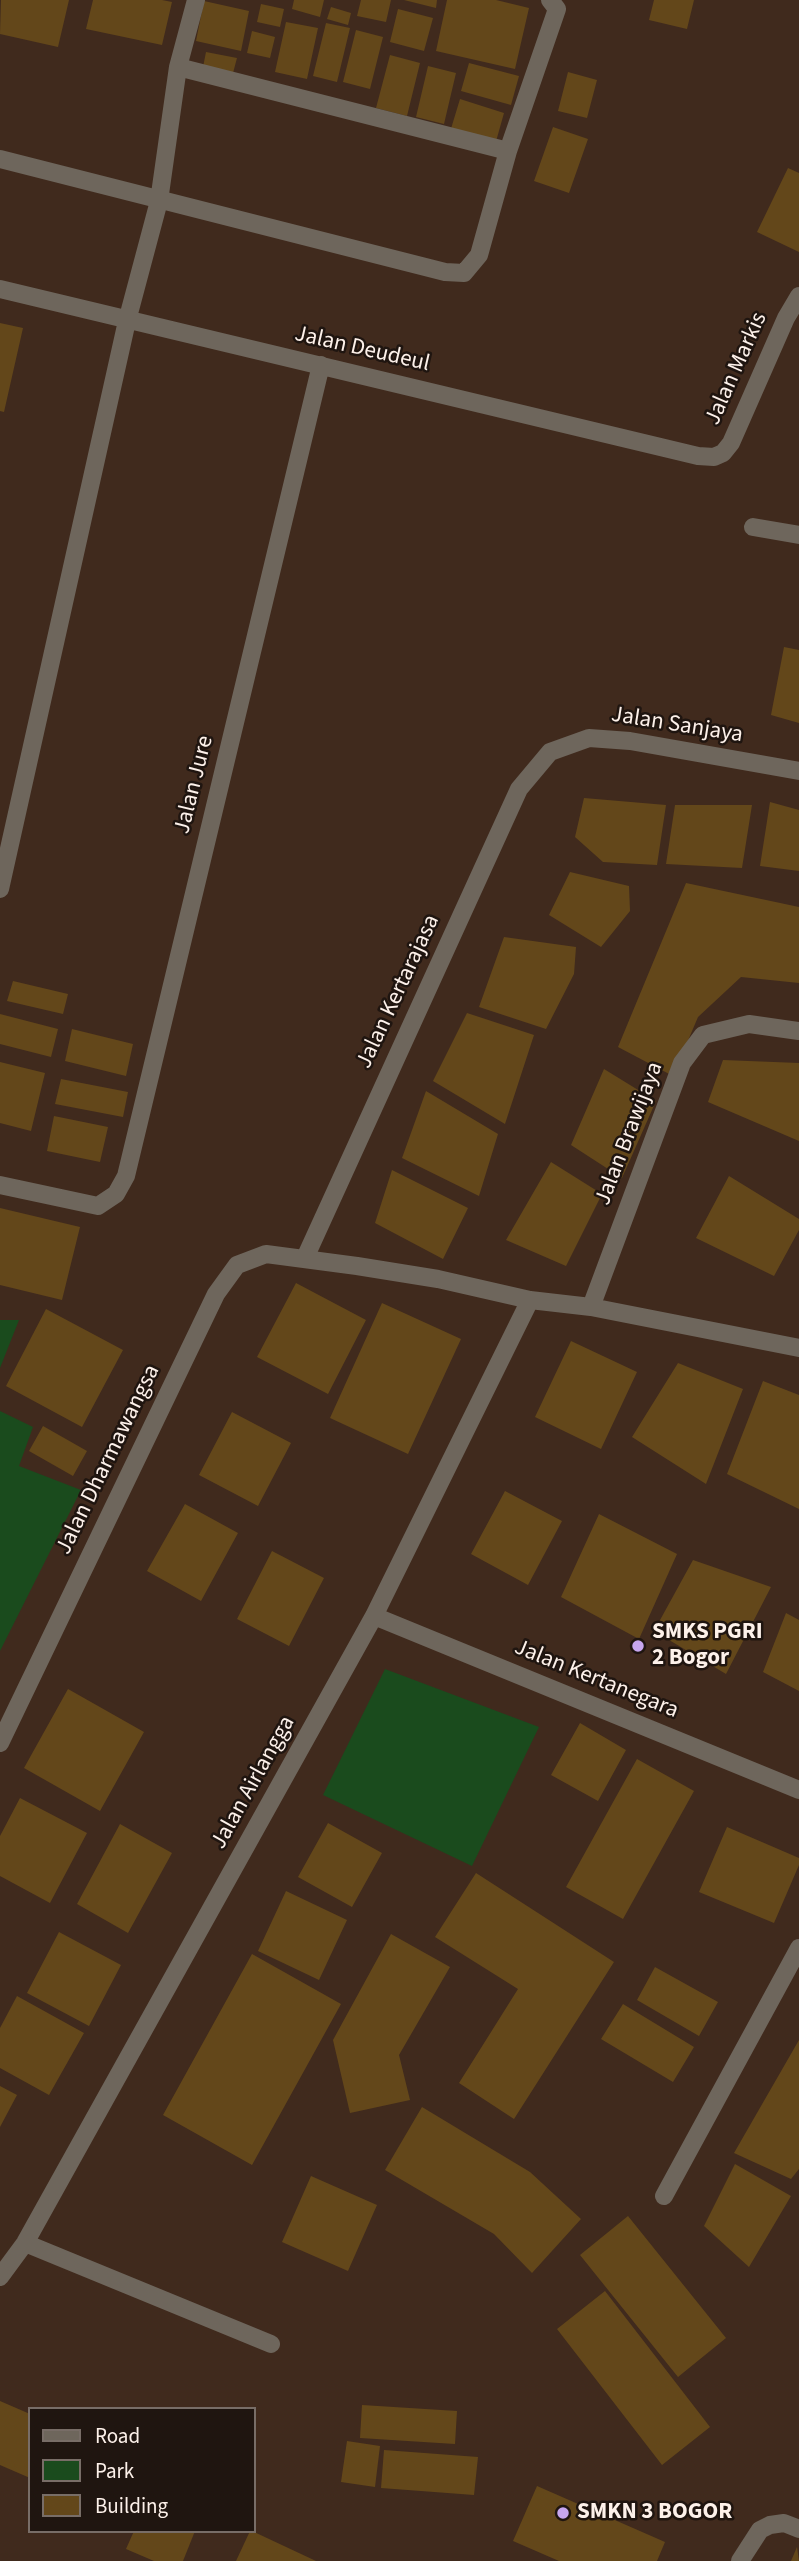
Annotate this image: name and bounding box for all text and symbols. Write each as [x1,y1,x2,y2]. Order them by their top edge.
street label: Jalan Markis [700,308,774,430]
street label: Jalan Deudeul [292,321,432,379]
street label: Jalan Sanjaya [609,702,745,750]
street label: Jalan Jure [170,733,220,837]
street label: Jalan Kertarajasa [351,911,447,1073]
street label: Jalan Brawijaya [590,1059,670,1209]
street label: Jalan Dharmawangsa [51,1361,167,1559]
place label: SMKS PGRI 2 Bogor [652,1619,763,1673]
street label: Jalan Kertanegara [510,1635,682,1725]
marker: SMKS PGRI 2 Bogor [630,1638,646,1654]
street label: Jalan Airlangga [206,1712,302,1854]
legend [28,2407,256,2533]
text: Road [95,2421,140,2451]
text: Park [95,2456,134,2486]
text: Building [95,2491,168,2521]
place label: SMKN 3 BOGOR [577,2499,732,2527]
marker: SMKN 3 BOGOR [555,2505,571,2521]

